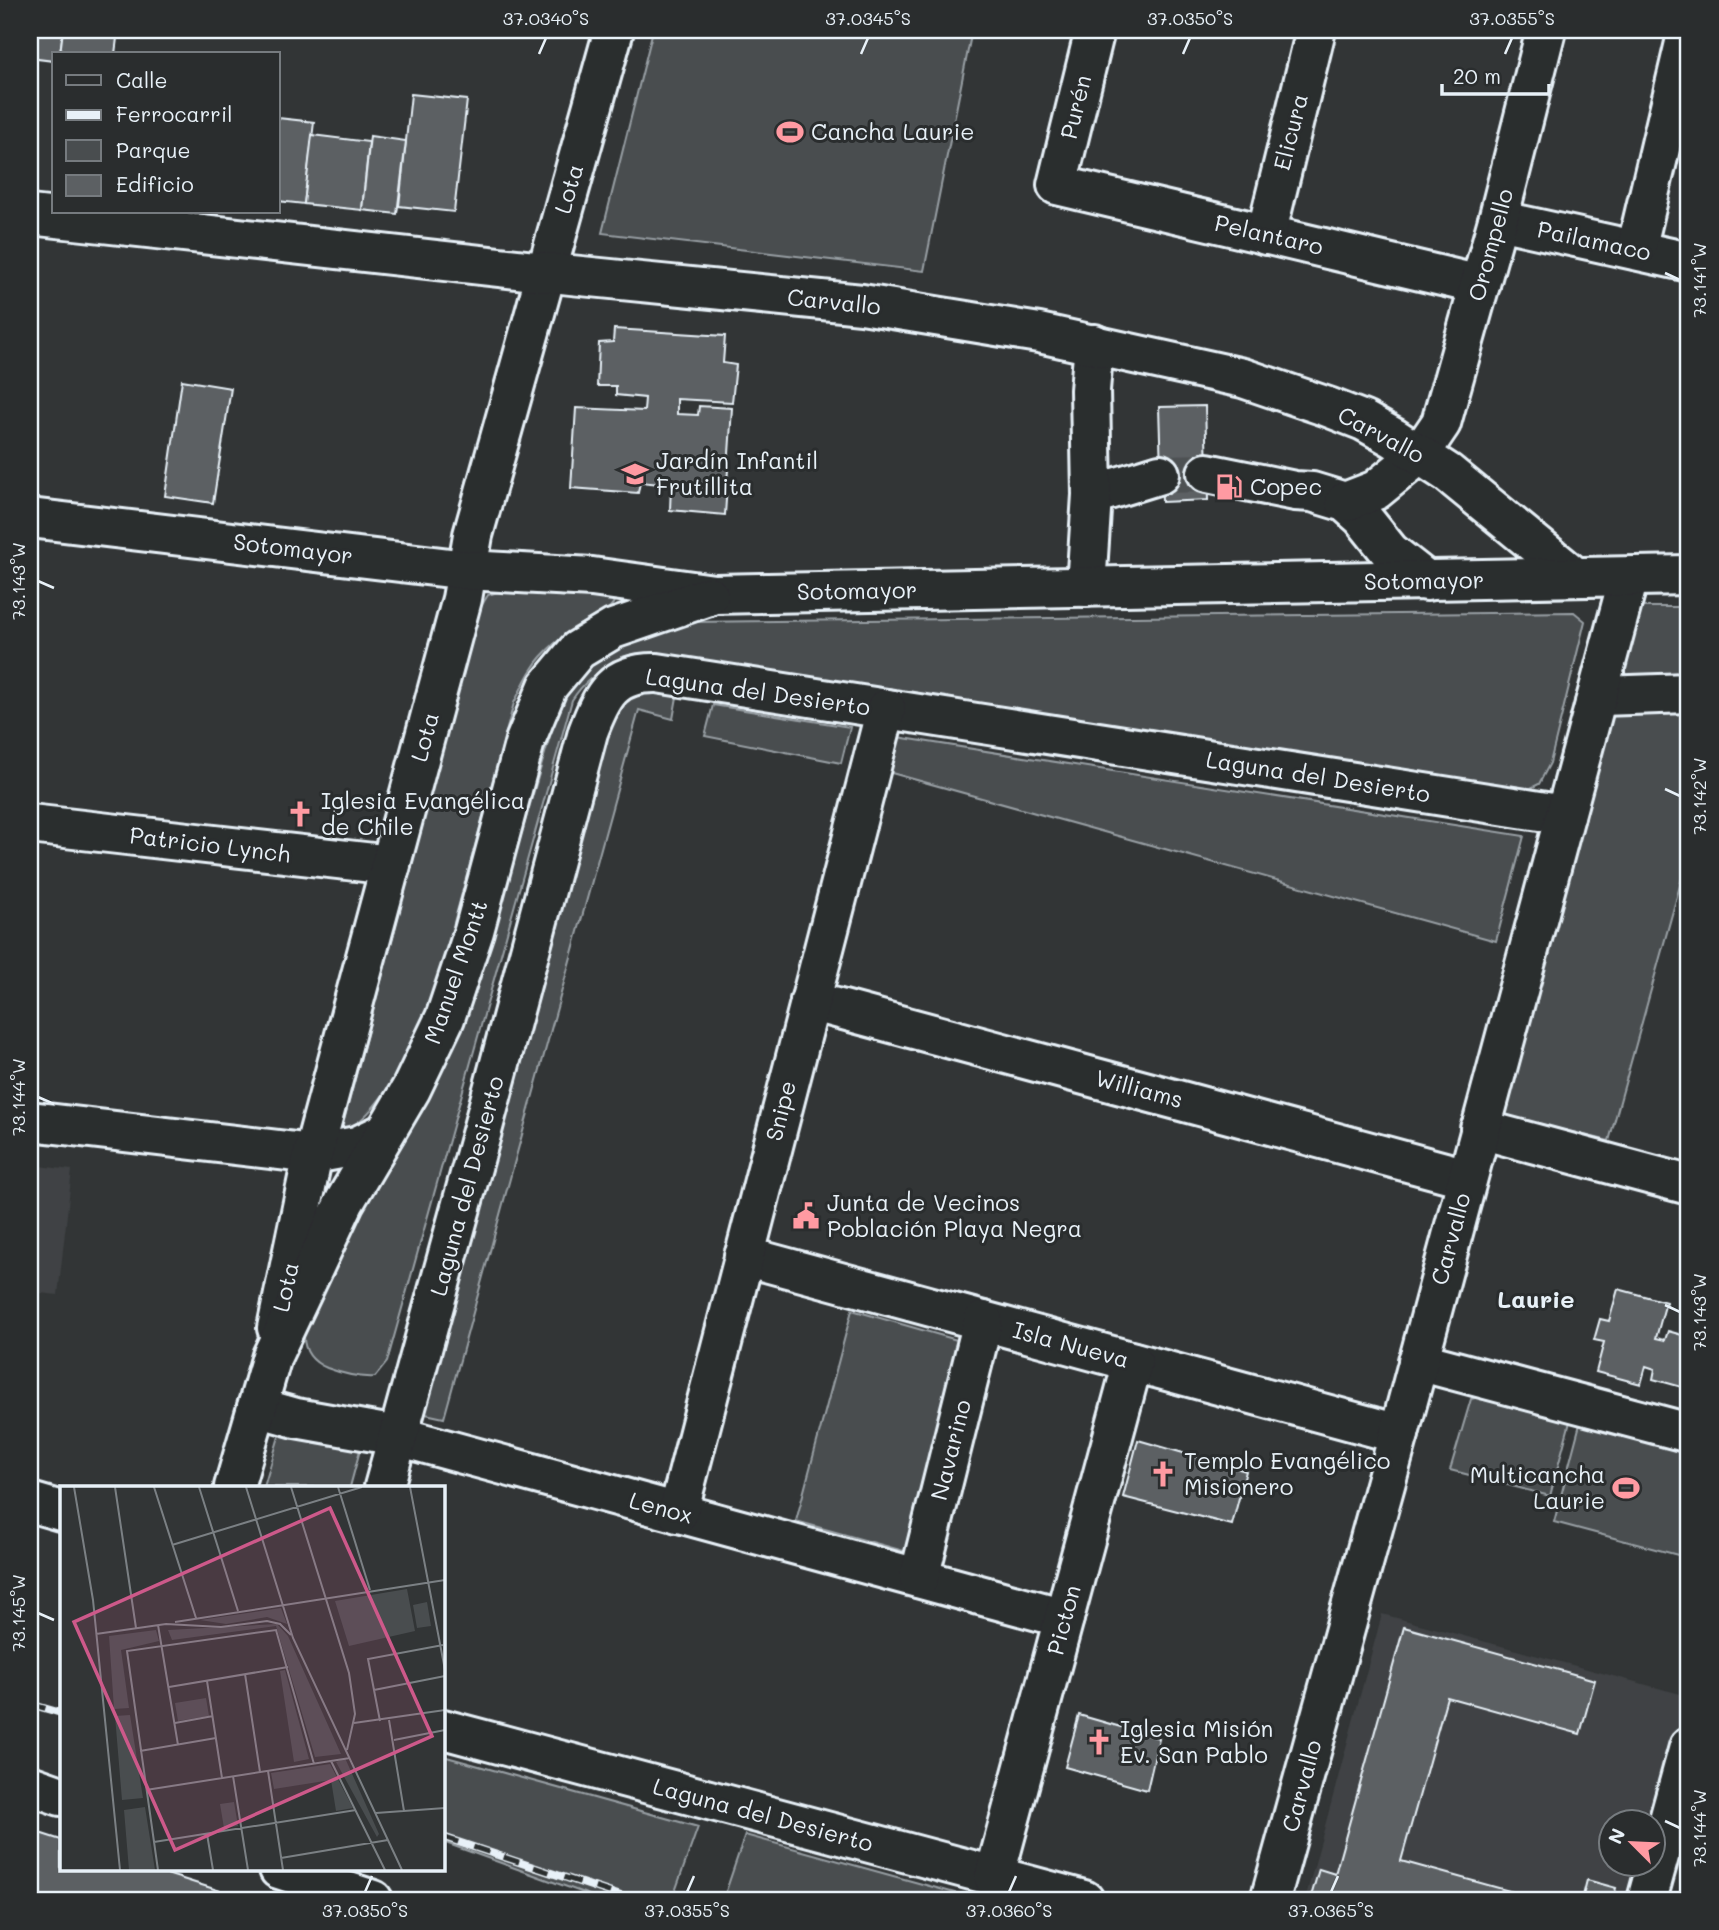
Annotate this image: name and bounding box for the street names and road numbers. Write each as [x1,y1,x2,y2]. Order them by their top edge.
street label: Purén [1053,72,1097,142]
street label: Elicura [1266,90,1314,173]
street label: Lota [547,160,589,217]
street label: Orompello [1461,185,1519,304]
street label: Pelantaro [1212,207,1327,261]
street label: Pailamaco [1535,213,1654,267]
street label: Carvallo [786,281,882,321]
street label: Carvallo [1333,399,1430,469]
street label: Sotomayor [232,526,355,570]
street label: Sotomayor [1364,564,1484,596]
street label: Sotomayor [797,574,917,606]
street label: Laguna del Desierto [644,660,872,722]
street label: Lota [403,709,445,765]
street label: Laguna del Desierto [1204,743,1432,809]
street label: Patricio Lynch [128,819,292,869]
street label: Manuel Montt [416,896,494,1048]
street label: Williams [1092,1062,1186,1114]
street label: Laguna del Desierto [422,1072,510,1299]
street label: Snipe [758,1077,802,1144]
street label: Carvallo [1423,1189,1477,1288]
street label: Lota [265,1259,305,1314]
street label: Isla Nueva [1010,1314,1133,1374]
street label: Navarino [923,1396,977,1503]
street label: Lenox [626,1484,696,1530]
street label: Picton [1039,1582,1087,1658]
street label: Carvallo [1274,1736,1328,1835]
street label: Laguna del Desierto [650,1770,877,1858]

